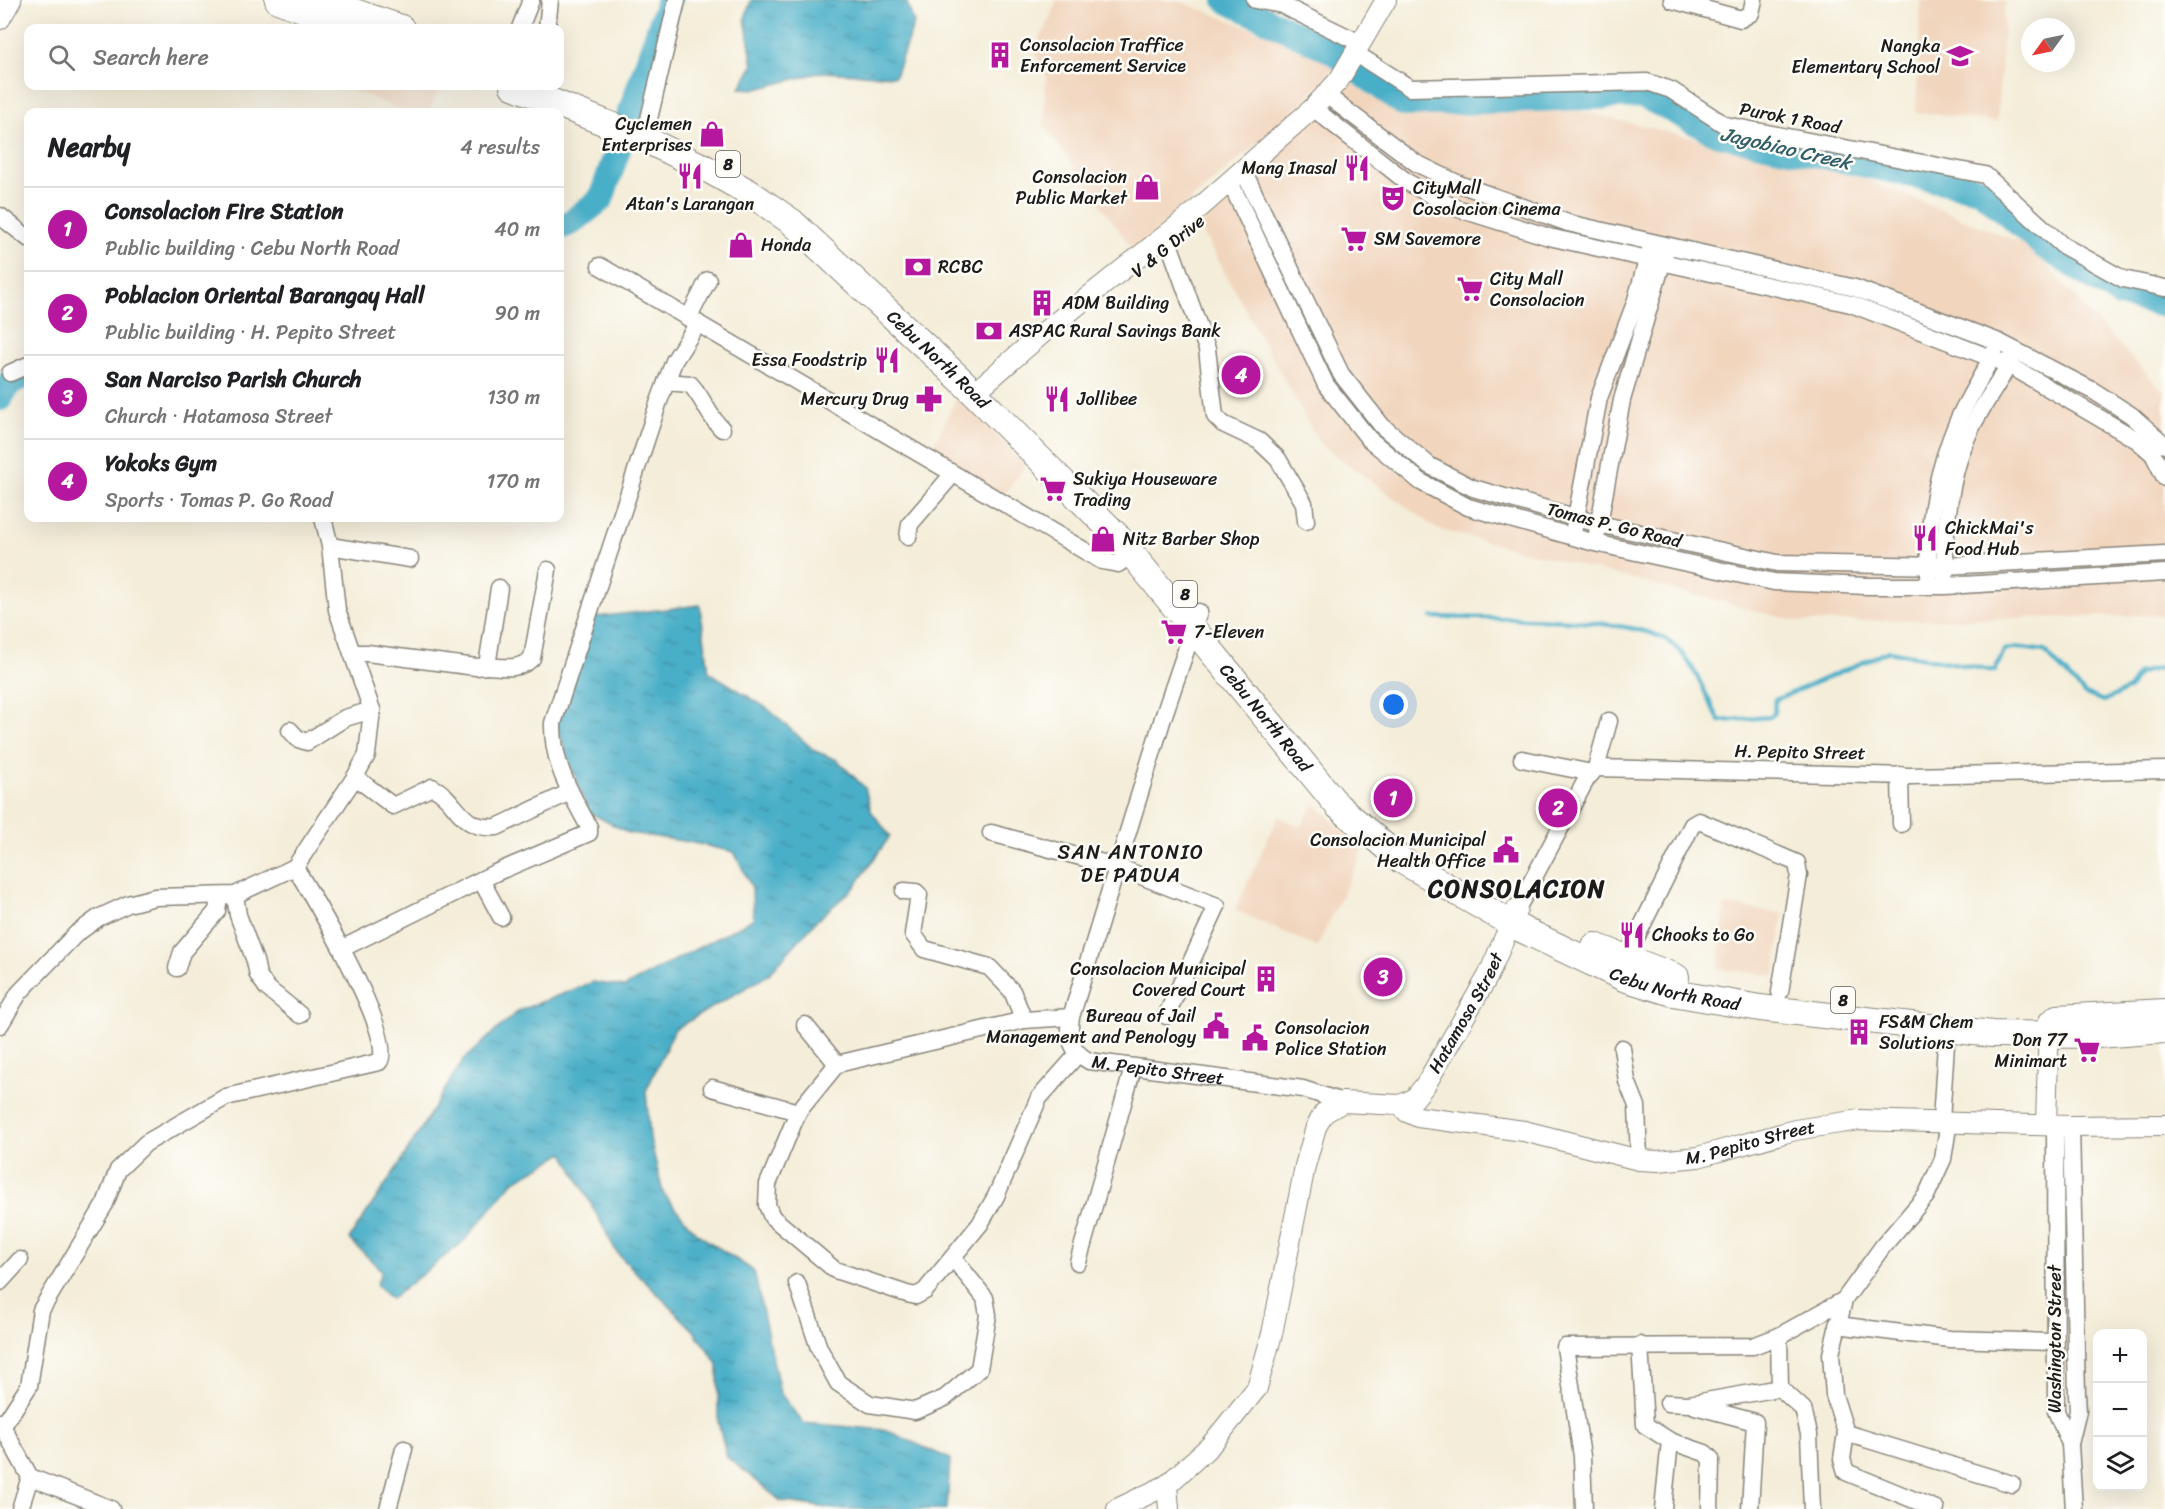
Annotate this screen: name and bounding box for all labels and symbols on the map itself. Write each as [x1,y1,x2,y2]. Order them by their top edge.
north arrow [2021,18,2075,72]
place label: Consolacion Traffice Enforcement Service [1020,29,1186,82]
place label: Nangka Elementary School [1791,30,1941,83]
building icon: Consolacion Traffice Enforcement Service [985,40,1015,70]
school or university icon: Nangka Elementary School [1945,41,1975,71]
street label: Purok 1 Road [1737,93,1845,144]
place label: Cyclemen Enterprises [602,108,693,161]
water label: Jagobiao Creek [1717,117,1857,181]
shop icon: Cyclemen Enterprises [697,119,727,149]
road number: 8 [716,151,740,177]
place label: Mang Inasal [1241,152,1338,184]
restaurant icon: Mang Inasal [1342,153,1372,183]
restaurant icon: Atan's Larangan [675,161,705,191]
place label: Consolacion Public Market [1016,161,1128,214]
shop icon: Consolacion Public Market [1132,172,1162,202]
place label: CityMall Cosolacion Cinema [1413,172,1561,225]
theatre icon: CityMall Cosolacion Cinema [1378,183,1408,213]
place label: Atan's Larangan [625,188,755,220]
street label: V & G Drive [1124,206,1212,286]
place label: SM Savemore [1374,223,1481,255]
supermarket icon: SM Savemore [1339,224,1369,254]
place label: Honda [761,229,812,261]
shop icon: Honda [726,230,756,260]
place label: RCBC [938,251,984,283]
bank icon: RCBC [903,252,933,282]
place label: City Mall Consolacion [1490,263,1585,316]
supermarket icon: City Mall Consolacion [1455,274,1485,304]
place label: ADM Building [1061,287,1169,319]
building icon: ADM Building [1027,288,1057,318]
street label: Cebu North Road [879,302,999,418]
place label: ASPAC Rural Savings Bank [1008,315,1221,347]
bank icon: ASPAC Rural Savings Bank [974,316,1004,346]
place label: Essa Foodstrip [751,344,867,376]
restaurant icon: Essa Foodstrip [872,345,902,375]
pin: 4 [1222,352,1260,398]
place label: Mercury Drug [801,383,909,415]
place label: Jollibee [1076,383,1137,415]
pharmacy icon: Mercury Drug [914,384,944,414]
restaurant icon: Jollibee [1042,384,1072,414]
place label: Sukiya Houseware Trading [1073,463,1217,516]
supermarket icon: Sukiya Houseware Trading [1038,474,1068,504]
street label: Tomas P. Go Road [1543,493,1686,558]
place label: ChickMai's Food Hub [1945,512,2034,565]
place label: Nitz Barber Shop [1123,523,1260,555]
restaurant icon: ChickMai's Food Hub [1910,523,1940,553]
shop icon: Nitz Barber Shop [1088,524,1118,554]
road number: 8 [1173,581,1197,607]
place label: 7-Eleven [1194,616,1265,648]
supermarket icon: 7-Eleven [1159,617,1189,647]
street label: Cebu North Road [1211,656,1321,781]
your location [1379,690,1408,719]
street label: H. Pepito Street [1734,735,1866,769]
pin: 1 [1374,776,1412,820]
pin: 2 [1538,786,1578,830]
place label: Consolacion Municipal Health Office [1310,824,1487,877]
district label: SAN ANTONIO DE PADUA [1057,835,1205,893]
public building icon: Consolacion Municipal Health Office [1491,835,1521,865]
district label: CONSOLACION [1427,868,1606,910]
place label: Chooks to Go [1652,919,1754,951]
restaurant icon: Chooks to Go [1617,920,1647,950]
street label: Hatamosa Street [1419,947,1513,1080]
place label: Consolacion Municipal Covered Court [1070,953,1247,1006]
pin: 3 [1364,954,1402,1000]
street label: Cebu North Road [1604,957,1744,1021]
building icon: Consolacion Municipal Covered Court [1251,964,1281,994]
road number: 8 [1831,987,1855,1013]
place label: Bureau of Jail Management and Penology [986,1000,1197,1053]
place label: FS&M Chem Solutions [1879,1006,1974,1059]
public building icon: Bureau of Jail Management and Penology [1201,1011,1231,1041]
place label: Consolacion Police Station [1275,1012,1387,1065]
building icon: FS&M Chem Solutions [1844,1017,1874,1047]
public building icon: Consolacion Police Station [1240,1023,1270,1053]
place label: Don 77 Minimart [1995,1024,2069,1077]
supermarket icon: Don 77 Minimart [2072,1035,2102,1065]
street label: M. Pepito Street [1090,1046,1226,1095]
street label: M. Pepito Street [1684,1111,1817,1174]
street label: Washington Street [2039,1264,2071,1413]

